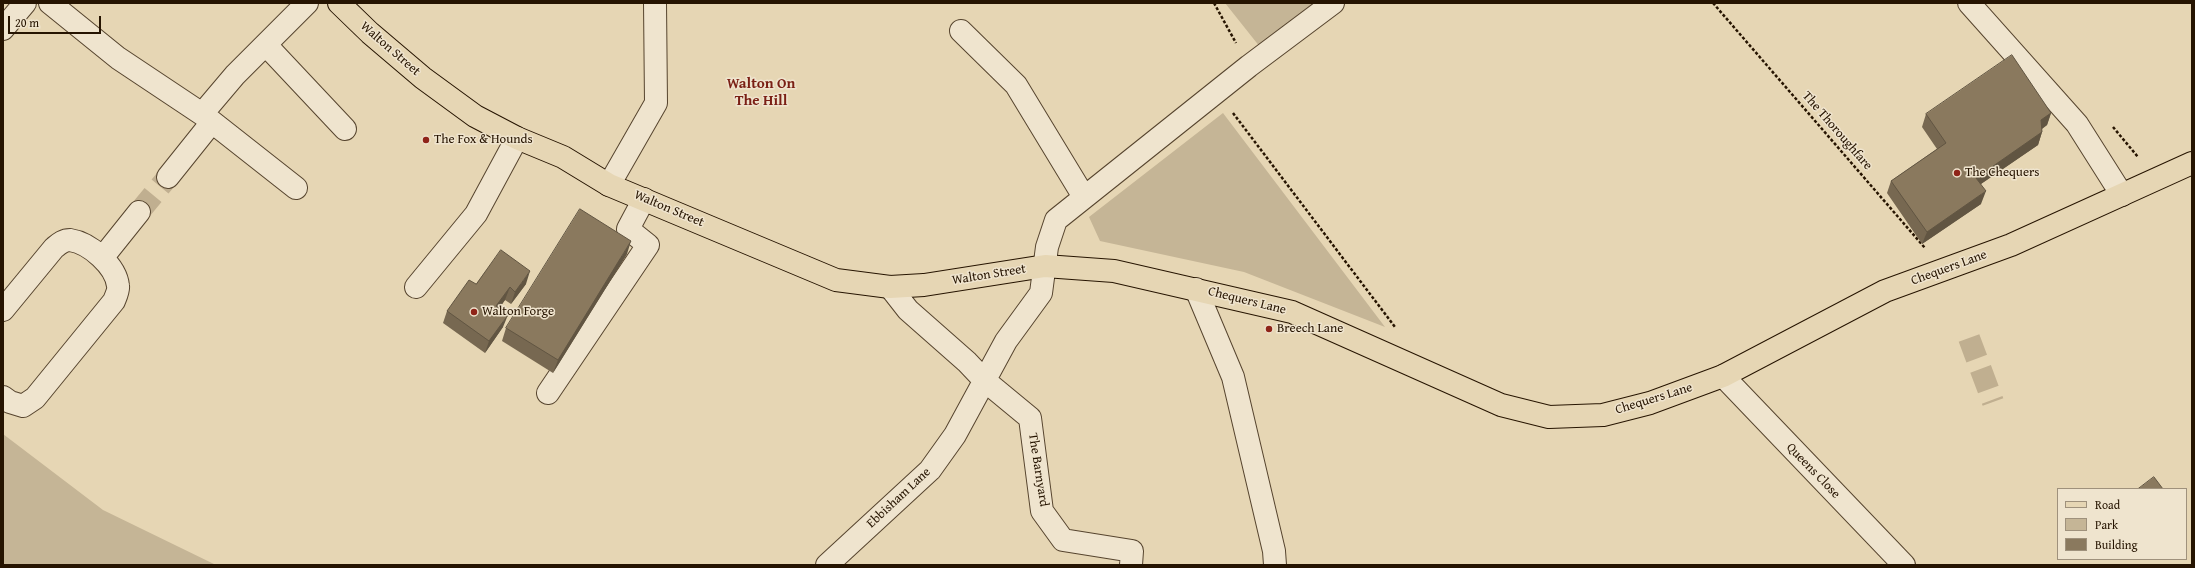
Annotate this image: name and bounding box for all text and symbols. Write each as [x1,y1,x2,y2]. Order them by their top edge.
scale bar [10,8,103,34]
text: 20 m [15,14,39,31]
street label: Walton Street [357,19,423,79]
district label: Walton On The Hill [727,75,795,110]
street label: The Thoroughfare [1799,89,1875,173]
place label: The Fox & Hounds [434,132,533,148]
marker: The Fox & Hounds [421,135,431,145]
place label: The Chequers [1965,165,2040,181]
marker: The Chequers [1952,168,1962,178]
street label: Walton Street [632,187,706,231]
street label: Chequers Lane [1909,247,1989,289]
street label: Walton Street [951,261,1027,289]
street label: Chequers Lane [1206,284,1288,318]
place label: Walton Forge [482,304,554,320]
marker: Walton Forge [469,307,479,317]
place label: Breech Lane [1277,321,1343,337]
marker: Breech Lane [1264,324,1274,334]
street label: Chequers Lane [1614,380,1694,418]
street label: The Barnyard [1024,432,1052,508]
street label: Queens Close [1783,440,1843,502]
street label: Ebbisham Lane [864,464,934,532]
legend [2057,488,2187,560]
text: Road [2095,496,2120,513]
text: Park [2095,516,2118,533]
text: Building [2095,536,2138,553]

